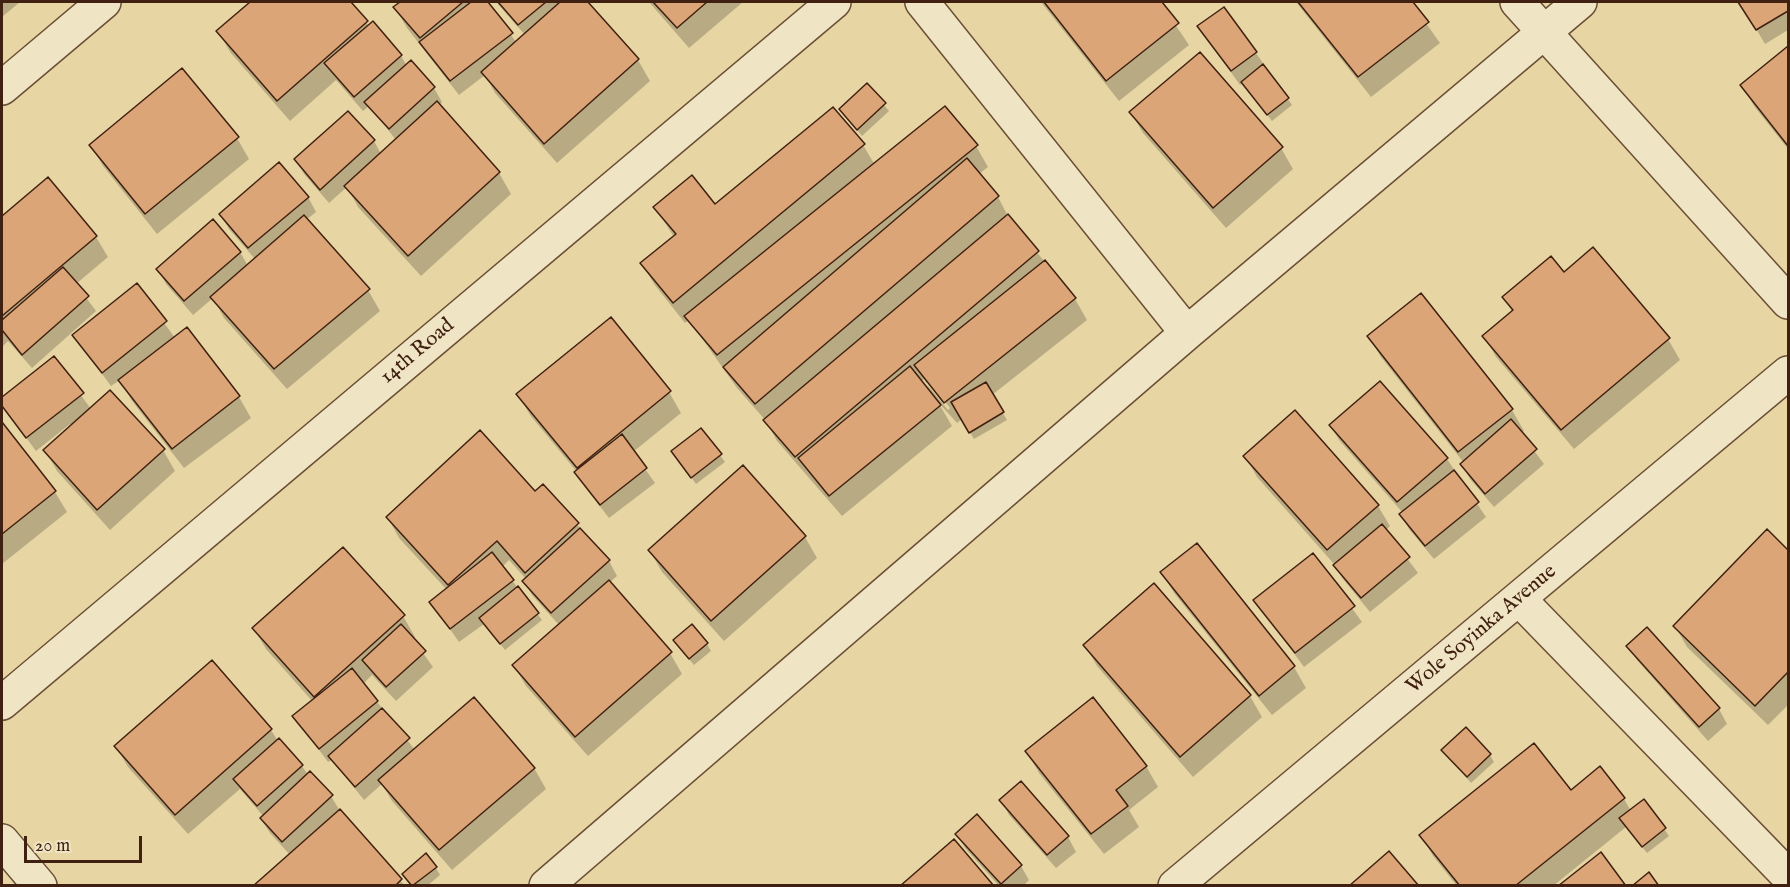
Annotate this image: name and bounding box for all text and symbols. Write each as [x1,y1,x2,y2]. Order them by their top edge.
street label: 14th Road [376,314,460,390]
street label: Wole Soyinka Avenue [1402,560,1562,700]
scale bar [27,824,146,862]
text: 20 m [35,835,70,858]

